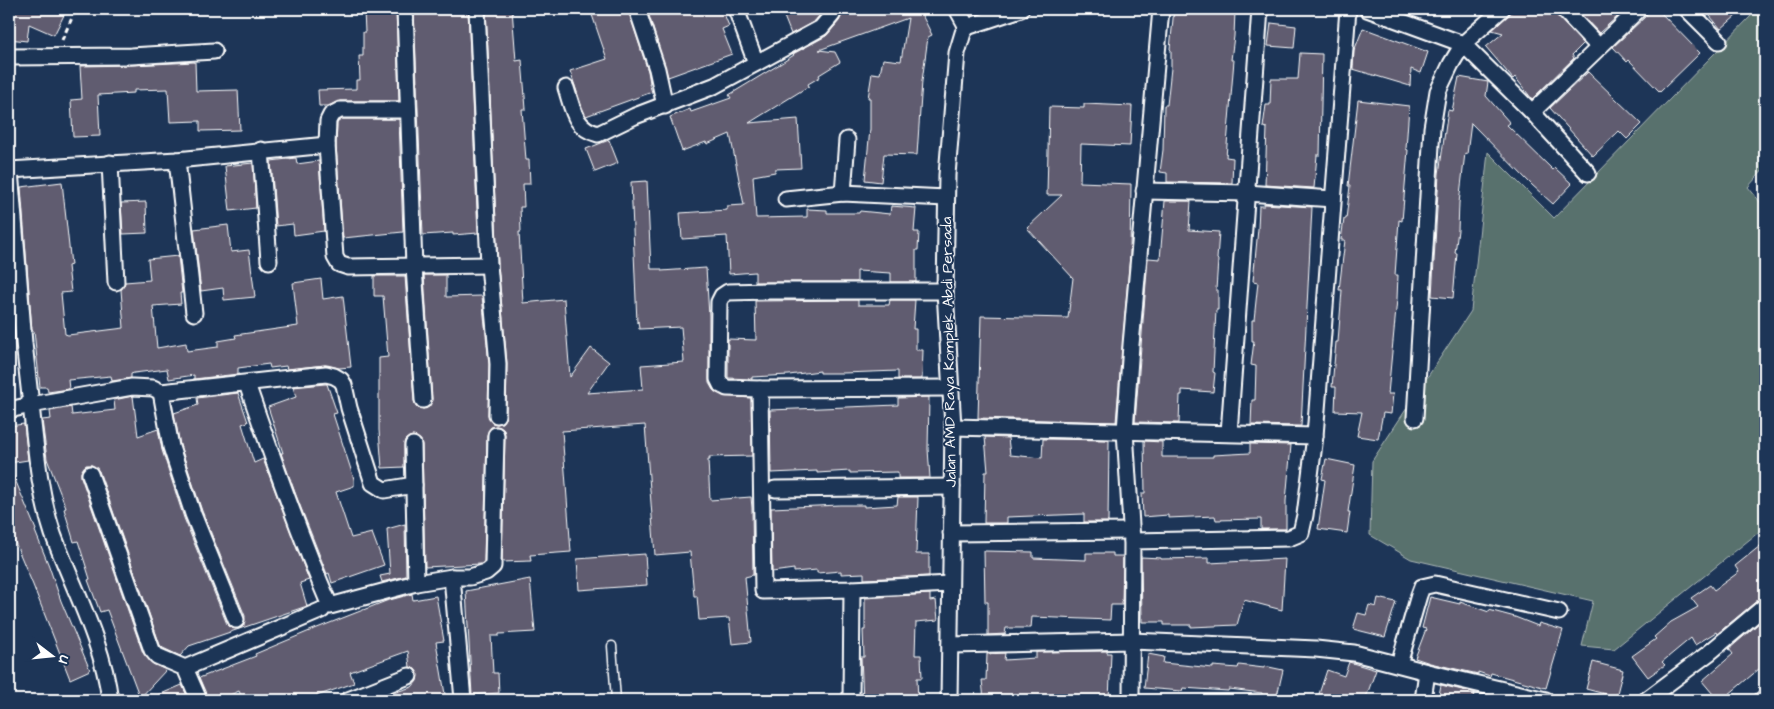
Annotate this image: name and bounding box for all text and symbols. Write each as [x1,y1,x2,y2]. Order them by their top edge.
street label: Jalan AMD Raya Komplek Abdi Persada [936,216,963,488]
north arrow [28,632,78,682]
text: U [53,653,74,666]

